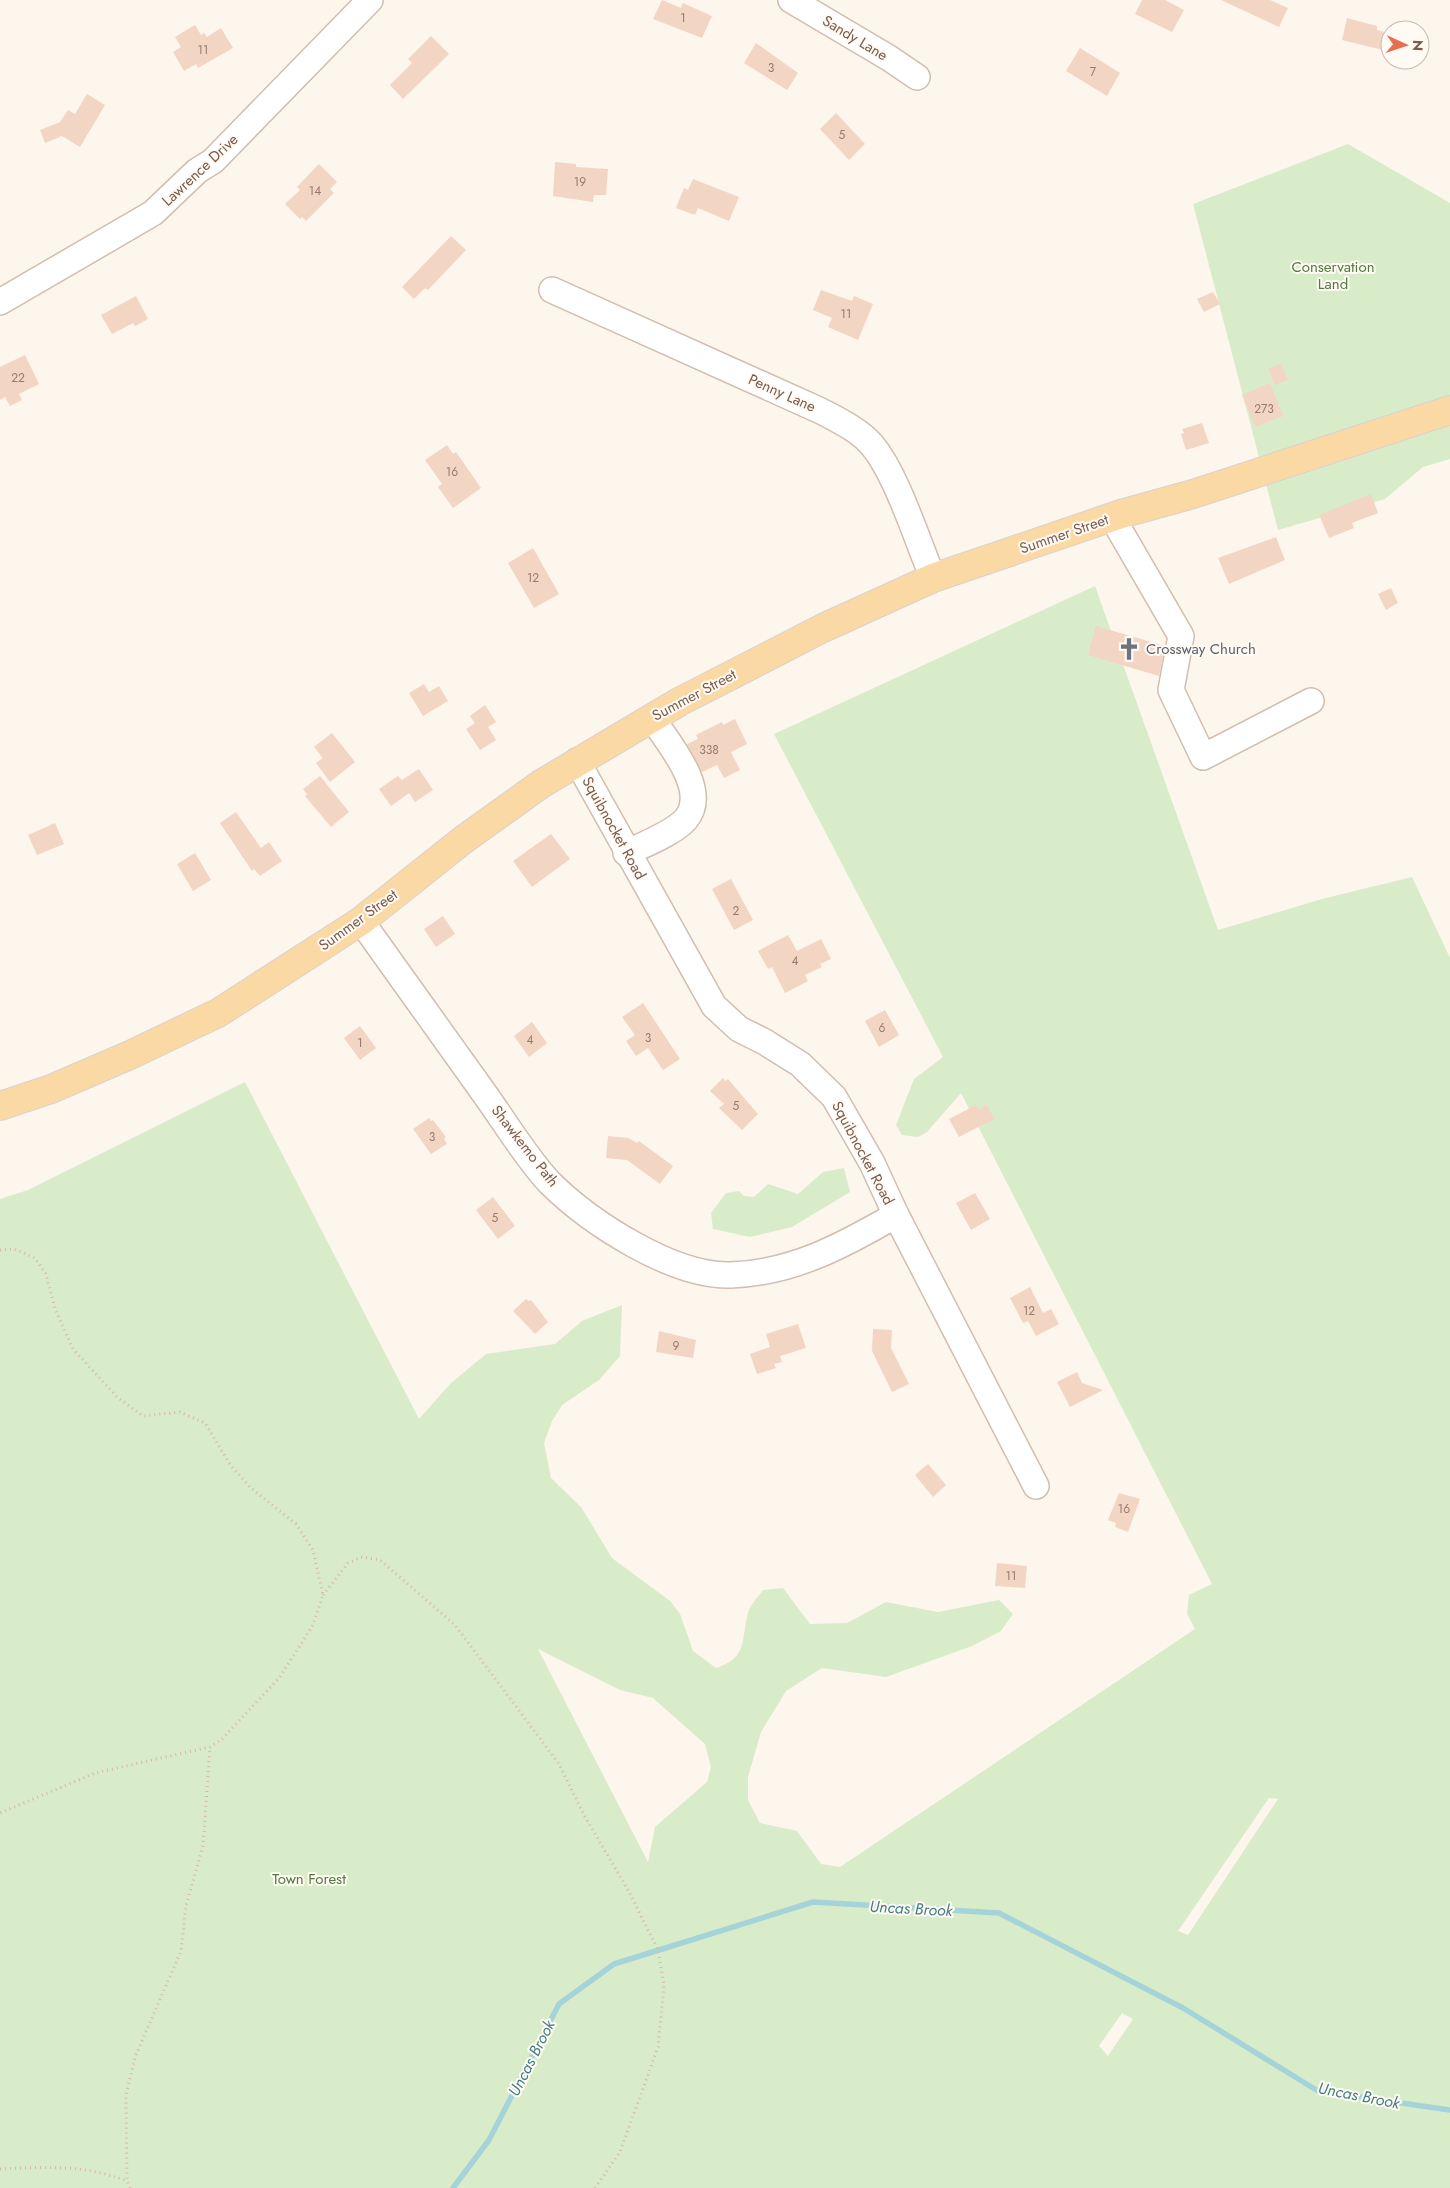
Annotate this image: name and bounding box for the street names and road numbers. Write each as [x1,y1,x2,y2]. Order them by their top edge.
street label: Sandy Lane [818,10,892,66]
street label: Lawrence Drive [157,129,243,211]
street label: Penny Lane [745,368,820,418]
street label: Summer Street [1017,508,1112,559]
street label: Summer Street [648,663,740,726]
street label: Squibnocket Road [577,772,651,884]
street label: Summer Street [314,884,402,956]
street label: Squibnocket Road [826,1097,900,1209]
street label: Shawkemo Path [486,1100,564,1192]

